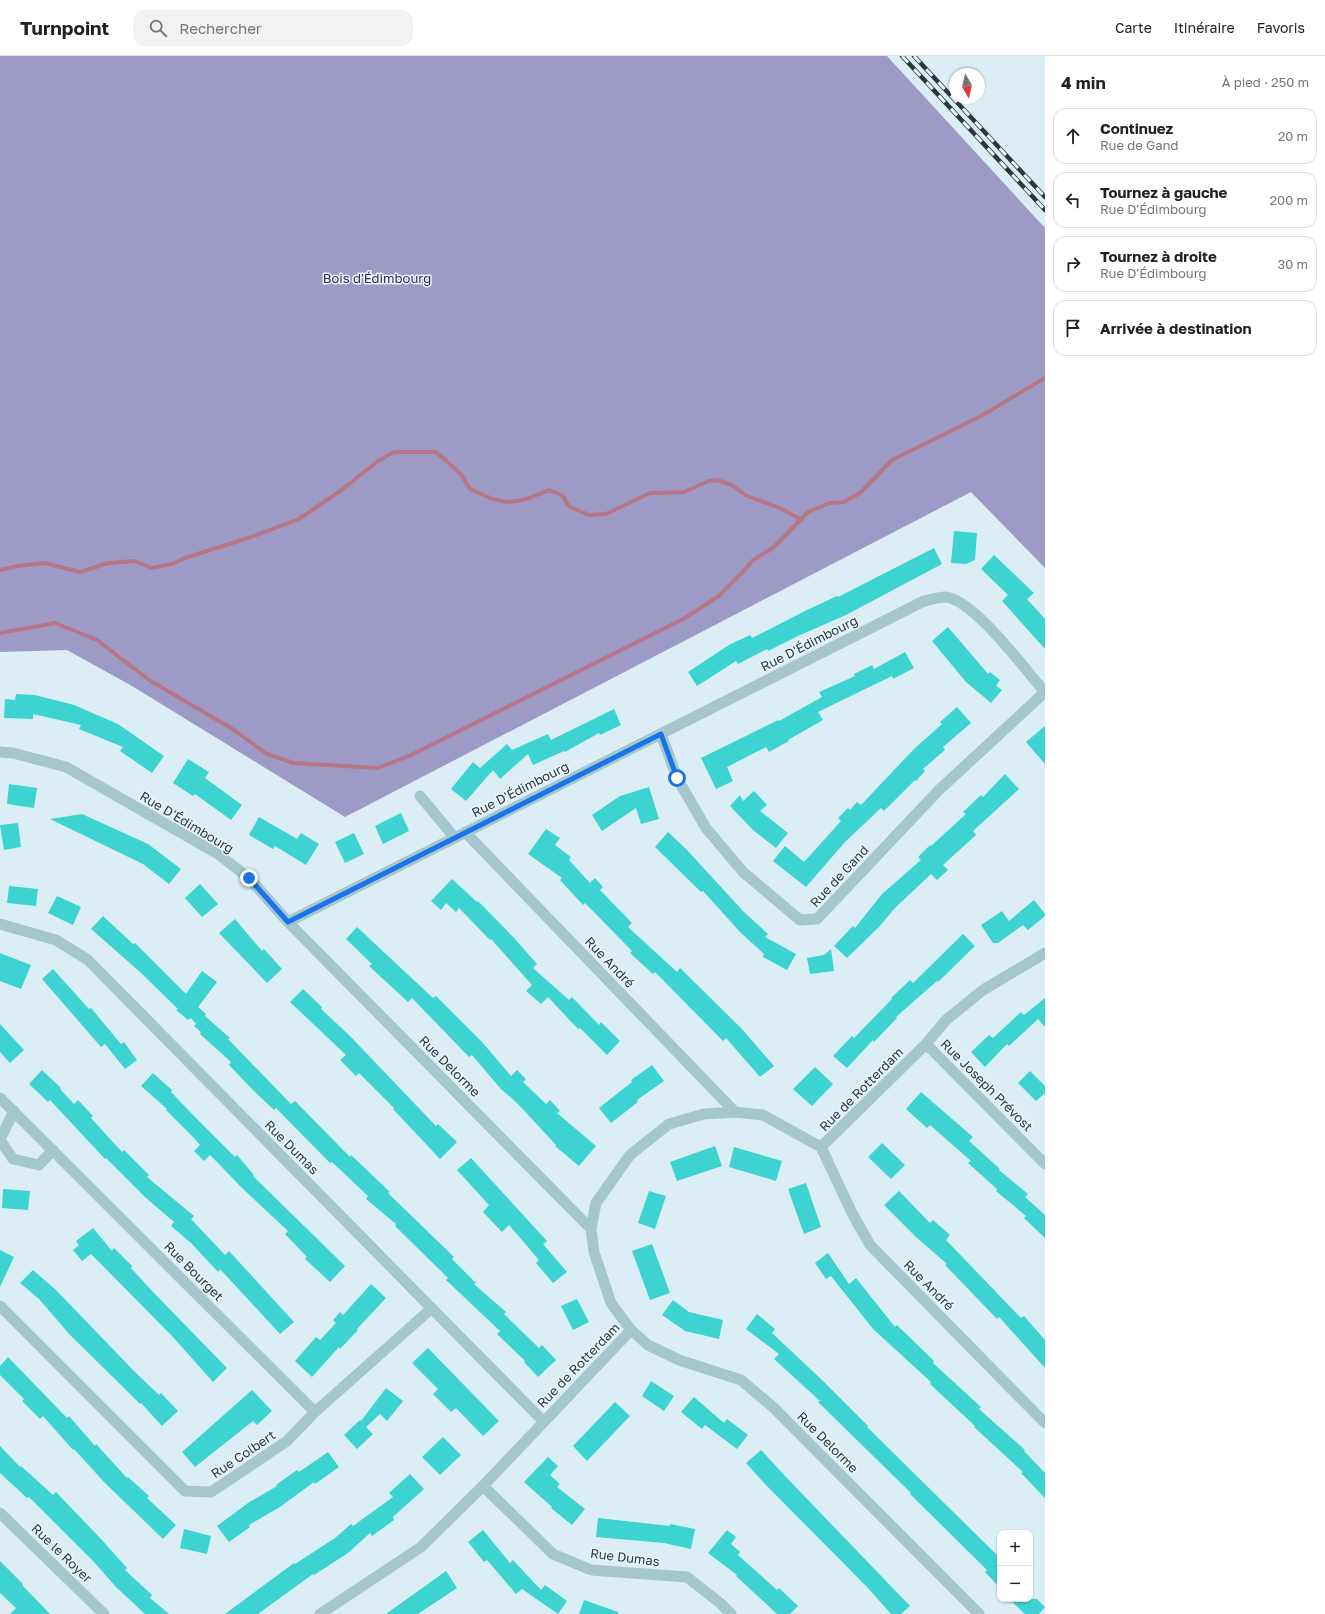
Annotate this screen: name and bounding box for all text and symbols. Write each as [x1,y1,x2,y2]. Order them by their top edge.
search box [133,10,413,46]
text: Turnpoint [20,16,109,39]
icon: search [147,17,169,39]
text: Rechercher [179,19,262,37]
text: Carte [1115,19,1152,36]
text: Itinéraire [1174,19,1235,36]
text: Favoris [1257,19,1305,36]
north arrow [949,68,985,104]
text: 4 min [1061,72,1106,93]
text: À pied · 250 m [1222,74,1309,90]
text: Continuez [1100,119,1173,137]
icon: ahead [1062,125,1084,147]
text: 20 m [1278,128,1308,144]
text: Rue de Gand [1100,137,1179,153]
text: Tournez à gauche [1100,183,1227,201]
icon: left [1062,189,1084,211]
text: 200 m [1270,192,1308,208]
text: Rue D'Édimbourg [1100,201,1207,217]
text: Tournez à droite [1100,247,1217,265]
icon: right [1062,253,1084,275]
text: 30 m [1278,256,1308,272]
text: Rue D'Édimbourg [1100,265,1207,281]
park label: Bois d'Édimbourg [323,270,431,286]
icon: arrive [1062,317,1084,339]
text: Arrivée à destination [1100,319,1252,337]
street label: Rue D'Édimbourg [758,612,860,674]
street label: Rue D'Édimbourg [469,758,571,820]
route start [668,769,686,787]
street label: Rue D'Édimbourg [137,788,237,856]
street label: Rue de Gand [806,842,872,910]
route end [240,869,258,887]
street label: Rue André [582,933,638,991]
street label: Rue Delorme [416,1032,484,1100]
street label: Rue Joseph Prévost [938,1036,1036,1134]
street label: Rue de Rotterdam [816,1044,906,1134]
street label: Rue Dumas [262,1117,322,1177]
street label: Rue Bourget [161,1238,227,1304]
street label: Rue André [901,1257,957,1313]
street label: Rue de Rotterdam [533,1319,623,1411]
street label: Rue Delorme [794,1408,862,1476]
street label: Rue Colbert [208,1427,278,1481]
street label: Rue le Royer [28,1520,96,1586]
map controls [997,1530,1033,1602]
button: + [997,1530,1033,1566]
street label: Rue Dumas [589,1545,661,1569]
button: − [997,1566,1033,1602]

